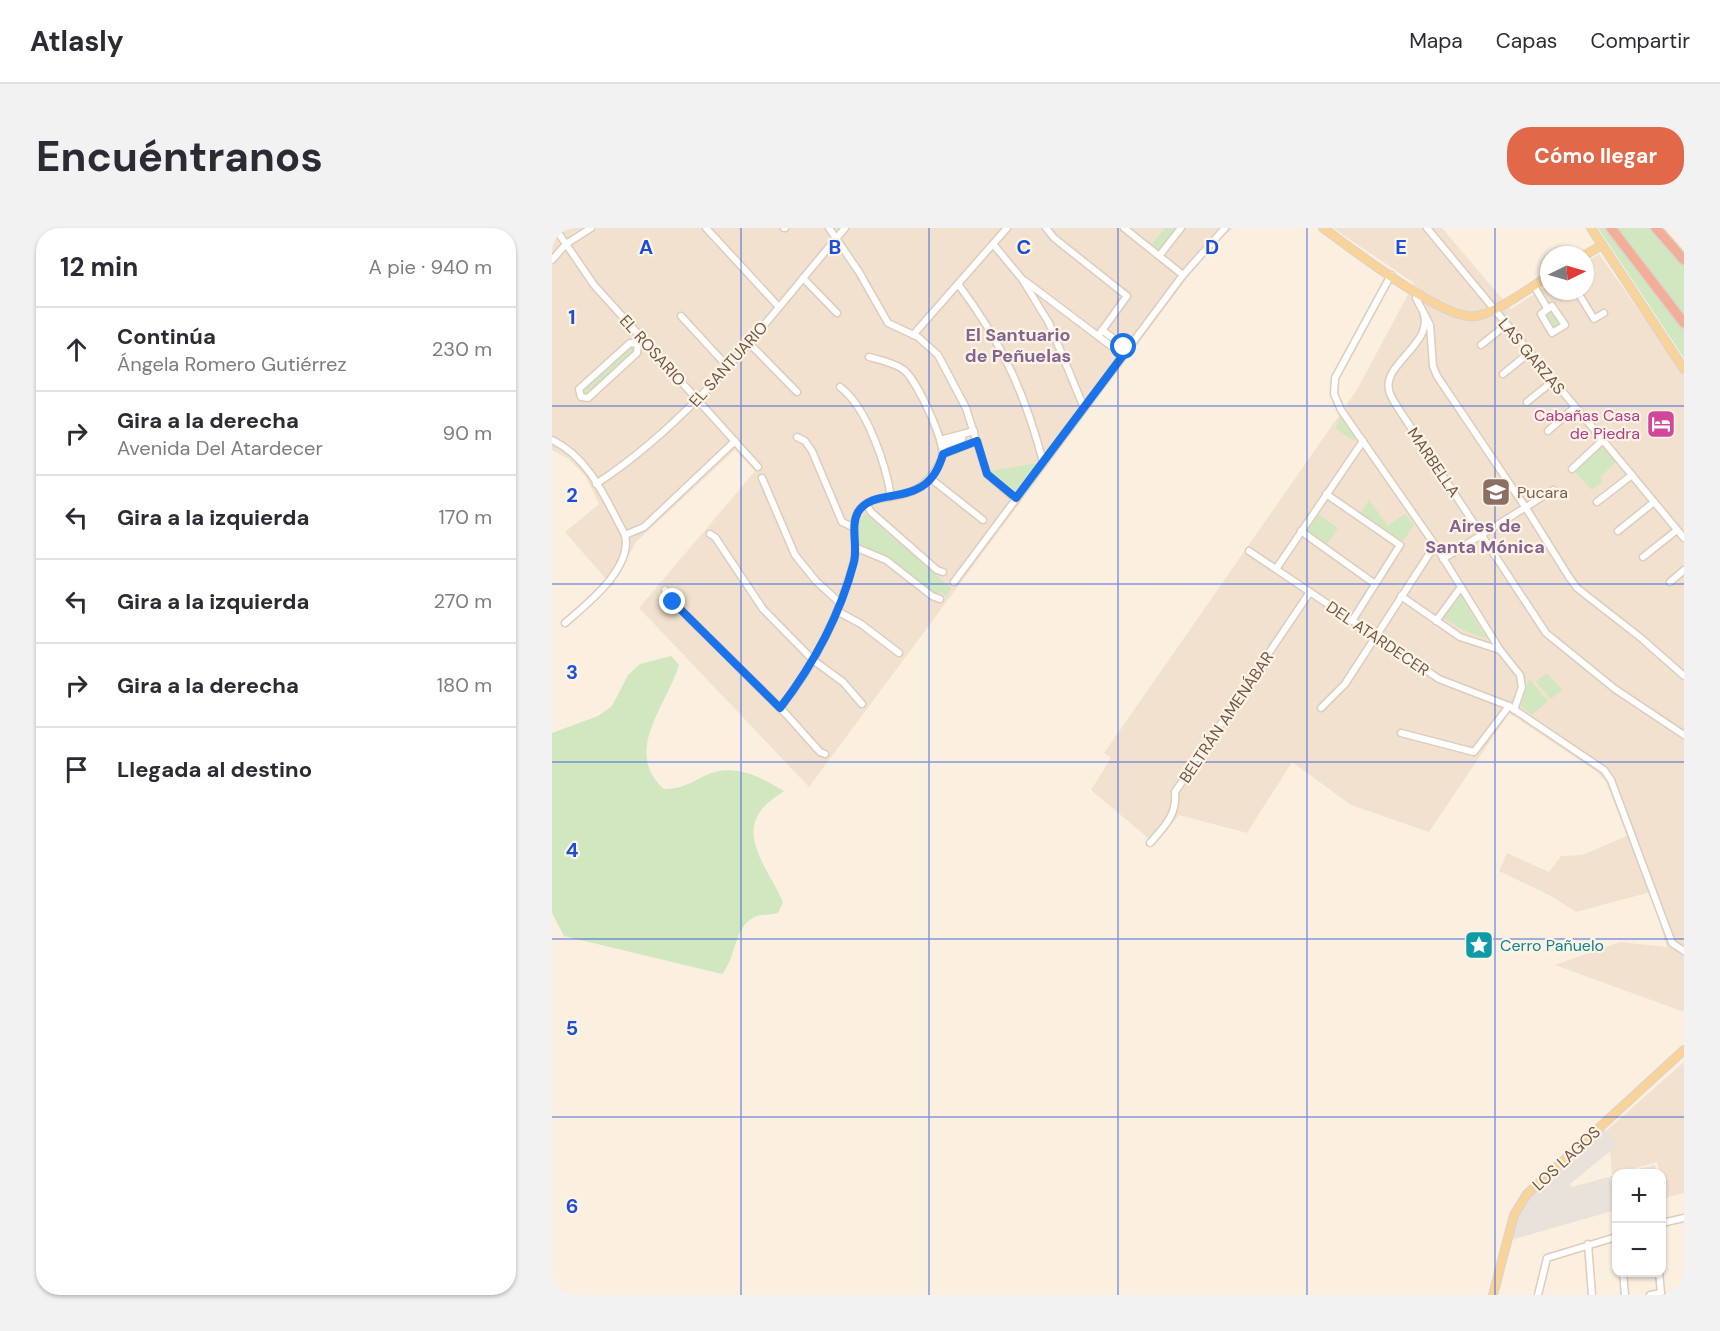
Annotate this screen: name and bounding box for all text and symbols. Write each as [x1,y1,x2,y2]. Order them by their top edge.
text: Atlasly [30,23,124,60]
text: Mapa [1409,27,1463,55]
text: Capas [1496,27,1557,55]
text: Compartir [1590,27,1690,55]
button: Cómo llegar [1507,127,1684,185]
text: Encuéntranos [36,129,323,184]
text: A [639,234,653,260]
text: B [829,234,841,260]
text: C [1017,234,1031,260]
text: D [1205,234,1219,260]
text: E [1395,234,1407,260]
north arrow [1540,246,1594,300]
text: 12 min [60,250,138,284]
text: A pie · 940 m [369,254,492,280]
text: 1 [568,304,576,330]
street label: EL ROSARIO [615,310,690,390]
street label: LAS GARZAS [1494,314,1570,399]
street label: EL SANTUARIO [684,317,772,411]
text: Continúa [117,322,216,351]
district label: El Santuario de Peñuelas [965,323,1071,368]
icon: ahead [60,333,93,366]
route start [1110,333,1136,359]
text: 230 m [432,336,492,362]
text: Ángela Romero Gutiérrez [117,351,347,377]
place label: Cabañas Casa de Piedra [1534,405,1640,444]
text: Gira a la derecha [117,406,299,435]
hotel icon: Cabañas Casa de Piedra [1645,408,1677,440]
icon: right [60,417,93,450]
text: 90 m [443,420,492,446]
street label: MARBELLA [1403,423,1465,502]
text: Avenida Del Atardecer [117,435,323,461]
school or university icon: Pucara [1480,476,1512,508]
text: 2 [566,482,578,508]
place label: Pucara [1517,482,1568,503]
icon: left [60,501,93,534]
text: Gira a la izquierda [117,503,309,532]
text: 170 m [439,504,492,530]
district label: Aires de Santa Mónica [1425,514,1545,559]
icon: left [60,585,93,618]
text: Gira a la izquierda [117,587,309,616]
text: 270 m [434,588,492,614]
route end [659,588,685,614]
street label: DEL ATARDECER [1322,596,1433,681]
street label: BELTRÁN AMENÁBAR [1175,648,1278,787]
text: 3 [566,659,578,685]
icon: right [60,669,93,702]
text: Gira a la derecha [117,671,299,700]
text: 180 m [437,672,492,698]
icon: arrive [60,753,93,786]
text: Llegada al destino [117,755,312,784]
text: 4 [566,837,579,863]
place icon: Cerro Pañuelo [1463,929,1495,961]
place label: Cerro Pañuelo [1500,935,1604,956]
text: 5 [566,1015,578,1041]
street label: LOS LAGOS [1528,1122,1605,1195]
map controls [1612,1169,1666,1277]
button: + [1612,1169,1666,1223]
text: 6 [566,1193,578,1219]
button: − [1612,1223,1666,1277]

